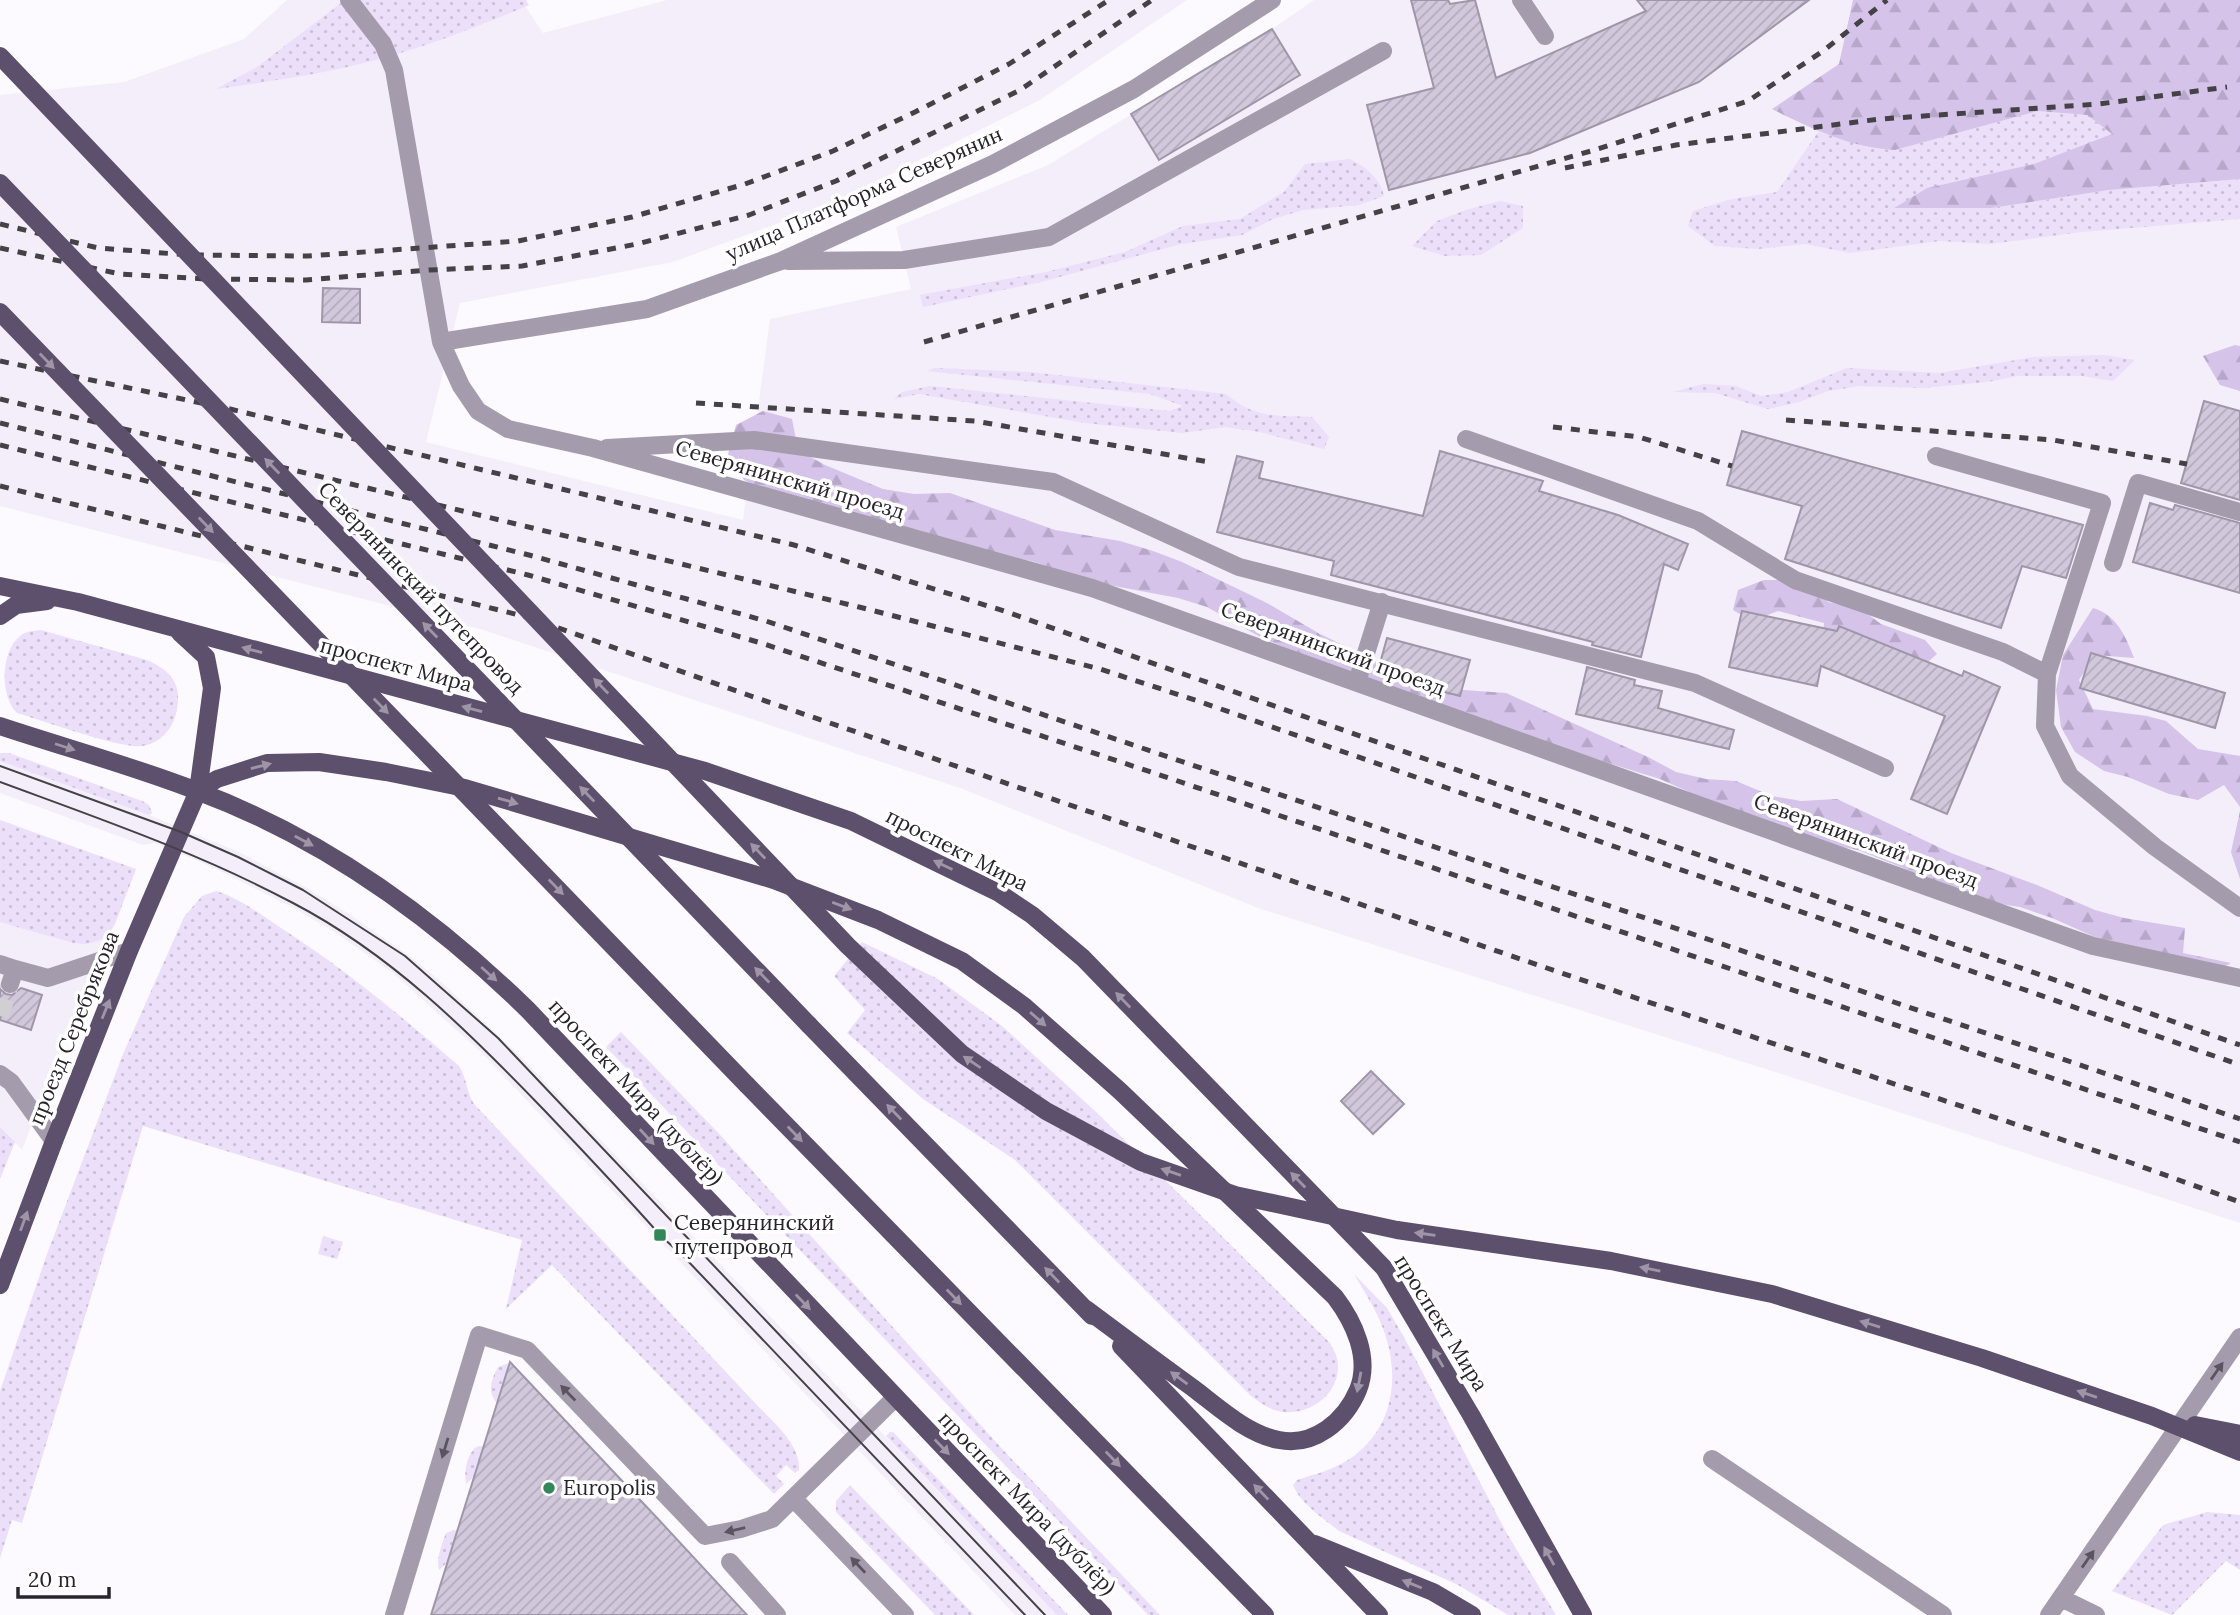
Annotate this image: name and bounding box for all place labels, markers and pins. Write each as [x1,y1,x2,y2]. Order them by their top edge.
place label: Северянинский путепровод [674,1209,834,1260]
marker: Северянинский путепровод [652,1227,668,1243]
place label: Europolis [563,1474,656,1501]
marker: Europolis [541,1480,557,1496]

